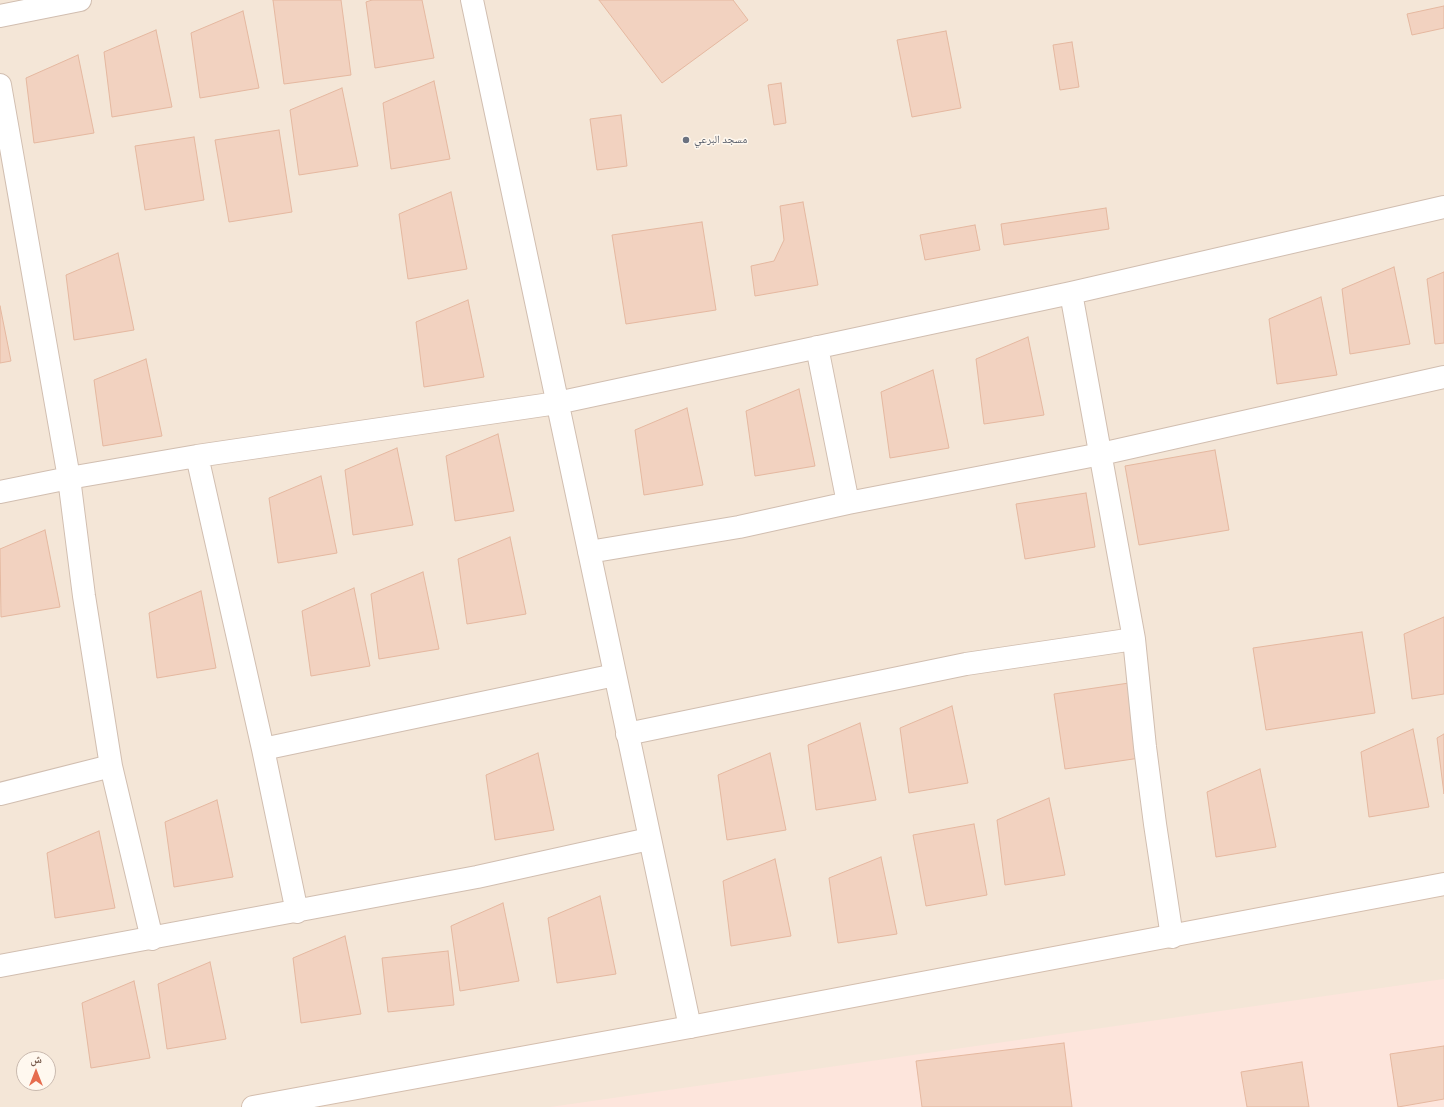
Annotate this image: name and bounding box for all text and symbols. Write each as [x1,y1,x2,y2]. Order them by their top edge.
place label: مسجد البرعي [694,133,747,147]
marker: مسجد البرعي [681,135,691,145]
north arrow [16,1051,56,1091]
text: ش [30,1053,42,1066]

